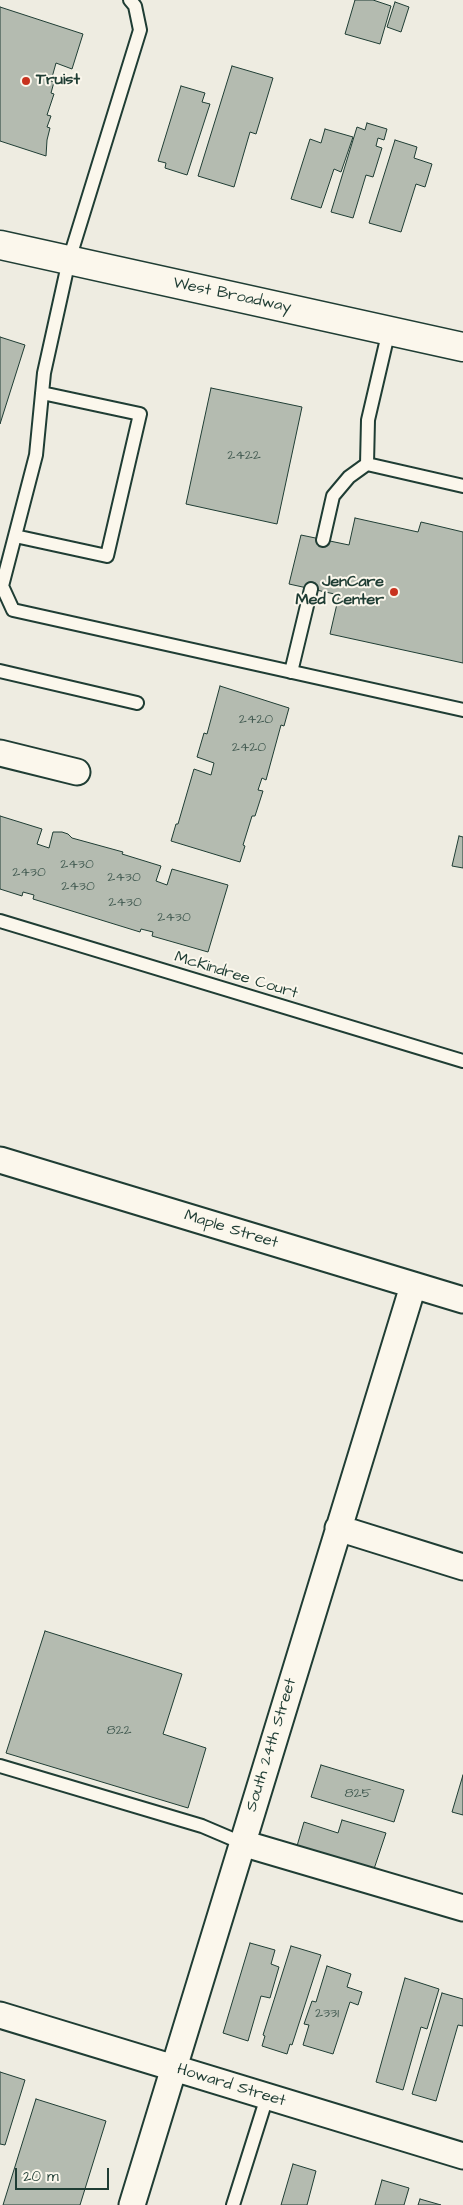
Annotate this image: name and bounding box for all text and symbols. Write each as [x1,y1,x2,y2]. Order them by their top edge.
place label: Truist [36,71,80,91]
marker: Truist [20,75,32,87]
street label: West Broadway [171,274,293,318]
house number: 2422 [227,448,261,464]
place label: JenCare Med Center [296,573,384,611]
marker: JenCare Med Center [388,586,400,598]
house number: 2420 [239,712,273,728]
house number: 2420 [232,740,266,756]
house number: 2430 [60,857,94,873]
house number: 2430 [12,865,46,881]
house number: 2430 [107,870,141,886]
house number: 2430 [61,879,95,895]
house number: 2430 [108,895,142,911]
house number: 2430 [157,910,191,926]
street label: McKindree Court [172,948,300,1004]
street label: Maple Street [182,1207,280,1253]
street label: South 24th Street [243,1676,301,1814]
house number: 822 [106,1723,132,1739]
house number: 825 [344,1786,372,1802]
house number: 2331 [315,2006,339,2022]
street label: Howard Street [174,2060,288,2112]
scale bar [18,2158,111,2190]
text: 20 m [23,2166,59,2187]

